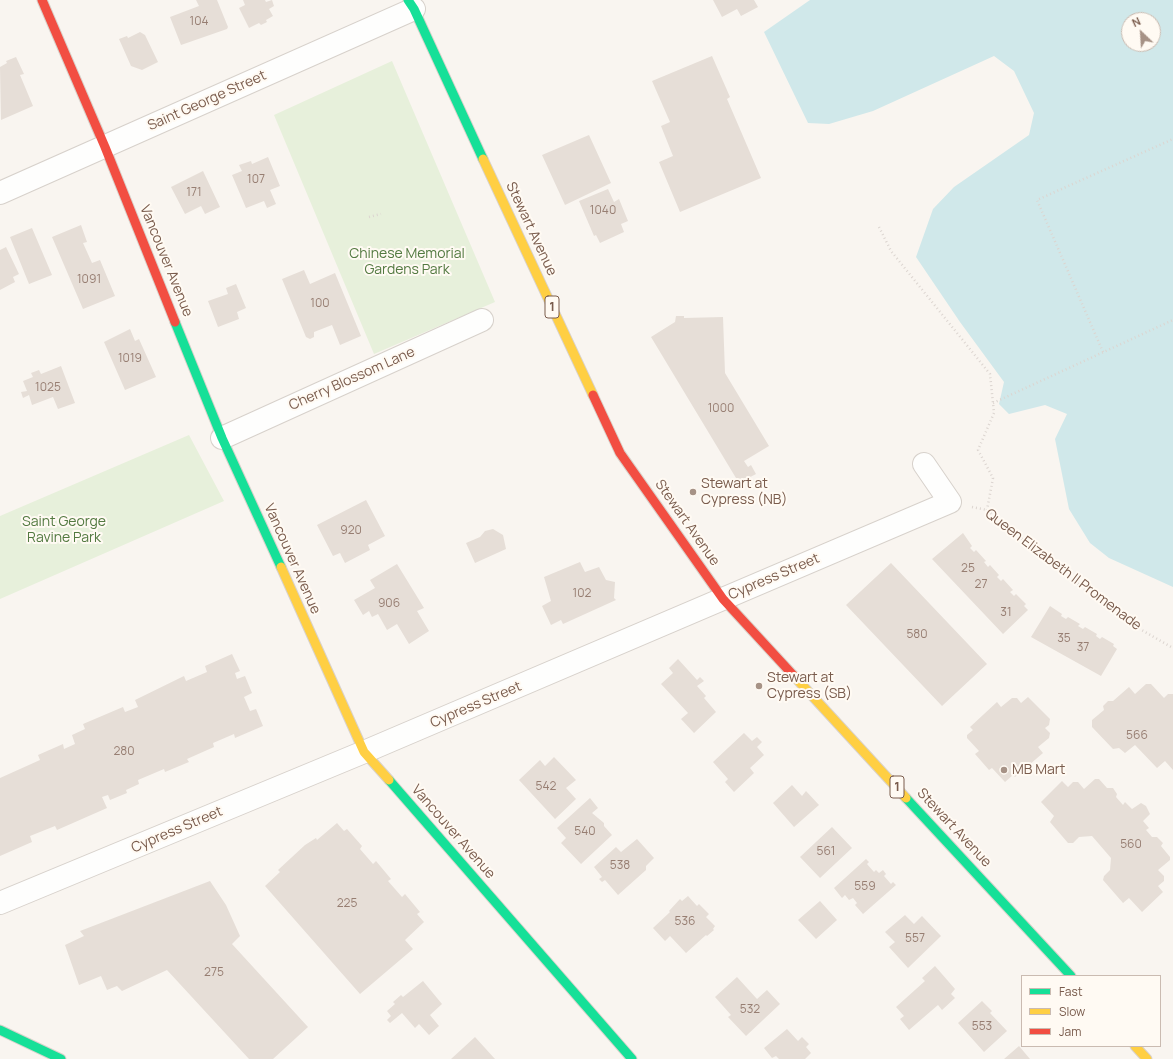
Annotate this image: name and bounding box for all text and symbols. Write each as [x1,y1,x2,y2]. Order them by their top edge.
north arrow [1121,12,1161,52]
text: N [1129,13,1143,30]
house number: 104 [189,15,209,29]
street label: Saint George Street [145,67,269,135]
house number: 107 [247,173,265,187]
street label: Stewart Avenue [502,180,560,278]
house number: 171 [186,186,202,200]
street label: Vancouver Avenue [136,203,196,319]
house number: 1040 [590,204,616,218]
park label: Chinese Memorial Gardens Park [349,246,465,278]
house number: 1091 [77,273,101,287]
road number: 1 [545,296,559,318]
house number: 100 [310,297,330,311]
street label: Cherry Blossom Lane [287,344,417,414]
house number: 1019 [118,352,142,366]
house number: 1025 [35,381,61,395]
house number: 1000 [708,402,734,416]
place label: Stewart at Cypress (NB) [701,476,787,508]
street label: Stewart Avenue [651,477,723,569]
marker: Stewart at Cypress (NB) [688,487,698,497]
street label: Vancouver Avenue [260,501,324,617]
street label: Queen Elizabeth II Promenade [981,506,1145,634]
park label: Saint George Ravine Park [22,514,106,546]
house number: 920 [340,524,362,538]
street label: Cypress Street [726,550,822,604]
house number: 25 [961,562,975,576]
house number: 27 [975,578,987,592]
house number: 102 [573,587,591,601]
house number: 906 [378,597,400,611]
house number: 31 [1000,606,1012,620]
house number: 580 [906,628,928,642]
house number: 35 [1057,632,1071,646]
house number: 37 [1077,641,1089,655]
place label: Stewart at Cypress (SB) [767,670,852,702]
street label: Cypress Street [428,678,524,732]
marker: Stewart at Cypress (SB) [754,681,764,691]
house number: 566 [1126,729,1148,743]
house number: 280 [113,745,135,759]
place label: MB Mart [1012,762,1065,778]
marker: MB Mart [999,765,1009,775]
road number: 1 [890,776,904,798]
house number: 542 [536,780,556,794]
street label: Vancouver Avenue [408,782,498,882]
street label: Stewart Avenue [913,785,995,871]
street label: Cypress Street [129,803,225,857]
house number: 540 [574,825,596,839]
house number: 560 [1120,838,1142,852]
house number: 561 [817,845,835,859]
house number: 538 [610,859,630,873]
house number: 559 [854,880,876,894]
house number: 225 [337,897,357,911]
house number: 536 [674,915,696,929]
house number: 557 [905,932,925,946]
house number: 275 [204,966,224,980]
legend [1021,975,1161,1047]
text: Fast [1059,983,1083,1000]
house number: 532 [740,1003,760,1017]
text: Slow [1059,1003,1085,1020]
house number: 553 [972,1020,992,1034]
text: Jam [1059,1023,1081,1040]

